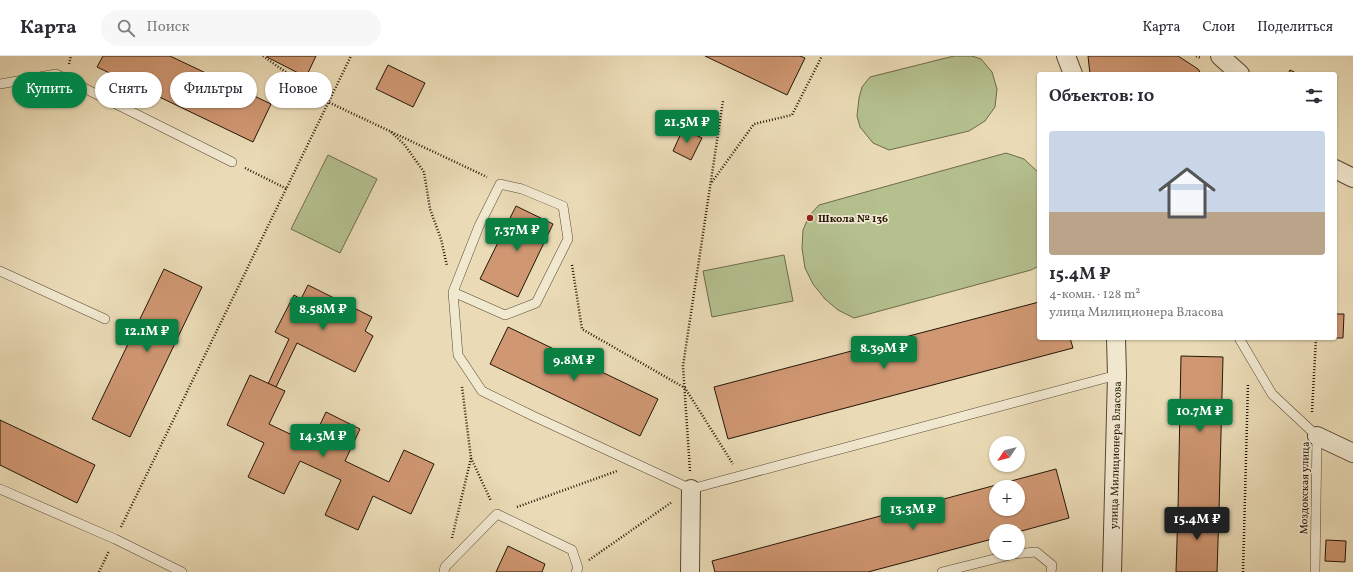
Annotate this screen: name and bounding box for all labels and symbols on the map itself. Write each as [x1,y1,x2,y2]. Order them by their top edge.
pin: 21.5M ₽ [650,110,724,144]
place label: Школа № 136 [818,212,888,227]
marker: Школа № 136 [805,213,815,223]
pin: 7.37M ₽ [480,218,554,252]
pin: 8.58M ₽ [286,297,360,331]
pin: 12.1M ₽ [110,319,184,353]
pin: 8.39M ₽ [847,336,921,370]
pin: 9.8M ₽ [541,348,607,382]
street label: улица Милиционера Власова [1107,380,1126,529]
pin: 10.7M ₽ [1163,399,1237,433]
pin: 14.3M ₽ [286,424,360,458]
north arrow [989,436,1025,472]
street label: Моздокская улица [1297,441,1314,535]
pin: 13.3M ₽ [876,497,950,531]
pin: 15.4M ₽ [1160,507,1234,541]

